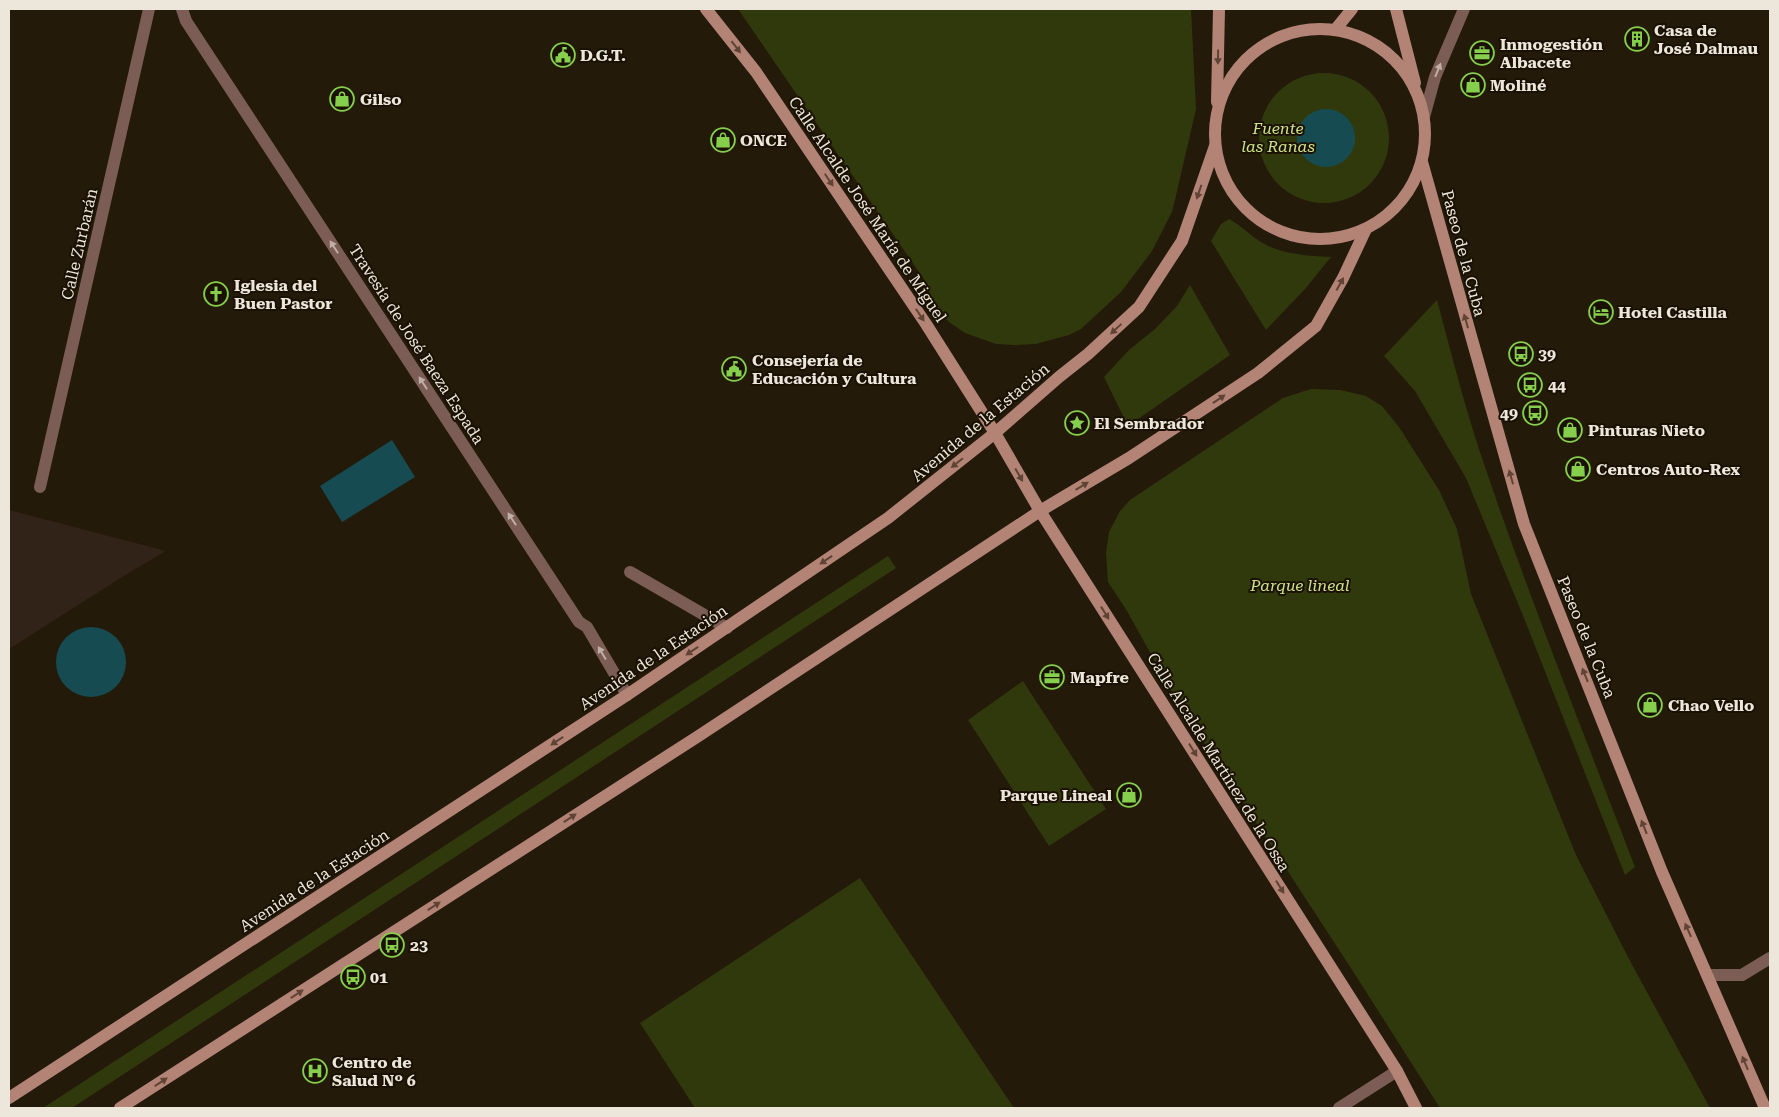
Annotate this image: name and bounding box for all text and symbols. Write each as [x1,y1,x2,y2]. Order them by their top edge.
place label: Casa de José Dalmau [1654,21,1758,58]
building icon: Casa de José Dalmau [1624,26,1650,52]
place label: Inmogestión Albacete [1500,35,1603,72]
one-way arrow [731,40,742,53]
office icon: Inmogestión Albacete [1469,40,1495,66]
public building icon: D.G.T. [550,42,576,68]
place label: D.G.T. [580,46,626,65]
one-way arrow [1214,50,1222,66]
one-way arrow [1434,62,1442,77]
shop icon: Moliné [1460,72,1486,98]
place label: Moliné [1490,76,1546,95]
shop icon: Gilso [329,86,355,112]
place label: Gilso [360,90,402,109]
street label: Calle Alcalde José María de Miguel [785,93,950,326]
park label: Fuente las Ranas [1241,119,1315,156]
shop icon: ONCE [710,127,736,153]
place label: ONCE [740,131,787,150]
one-way arrow [824,174,834,187]
one-way arrow [1195,185,1203,200]
street label: Calle Zurbarán [57,187,102,302]
street label: Paseo de la Cuba [1438,188,1490,319]
one-way arrow [329,240,339,254]
street label: Travesía de José Baeza Espada [345,241,489,448]
place label: Iglesia del Buen Pastor [234,276,333,313]
one-way arrow [1335,277,1344,290]
church icon: Iglesia del Buen Pastor [203,281,229,307]
hotel icon: Hotel Castilla [1588,299,1614,325]
place label: Hotel Castilla [1618,303,1728,322]
one-way arrow [915,308,925,322]
one-way arrow [1461,313,1469,328]
one-way arrow [1110,323,1122,335]
bus stop icon: 39 [1508,341,1534,367]
place label: 39 [1538,345,1556,364]
place label: Consejería de Educación y Cultura [752,351,917,388]
public building icon: Consejería de Educación y Cultura [721,356,747,382]
street label: Avenida de la Estación [907,359,1053,486]
bus stop icon: 44 [1517,372,1543,398]
one-way arrow [418,376,428,390]
place label: 44 [1548,376,1566,395]
one-way arrow [1212,394,1226,404]
bus stop icon: 49 [1522,400,1548,426]
place label: 49 [1500,404,1518,423]
place icon: El Sembrador [1064,410,1090,436]
place label: El Sembrador [1094,414,1204,433]
shop icon: Pinturas Nieto [1557,417,1583,443]
place label: Pinturas Nieto [1588,421,1705,440]
shop icon: Centros Auto-Rex [1565,456,1591,482]
one-way arrow [951,458,964,469]
place label: Centros Auto-Rex [1596,460,1741,479]
one-way arrow [1015,469,1024,482]
one-way arrow [1507,469,1515,485]
one-way arrow [1075,481,1088,490]
one-way arrow [507,512,517,526]
one-way arrow [820,555,833,565]
street label: Paseo de la Cuba [1553,573,1620,701]
park label: Parque lineal [1249,576,1350,595]
street label: Avenida de la Estación [576,601,731,714]
one-way arrow [1101,606,1110,620]
one-way arrow [685,646,699,656]
one-way arrow [598,647,607,660]
street label: Calle Alcalde Martínez de la Ossa [1143,649,1294,875]
office icon: Mapfre [1039,664,1065,690]
place label: Mapfre [1070,668,1129,687]
one-way arrow [1580,668,1588,683]
shop icon: Chao Vello [1637,692,1663,718]
place label: Chao Vello [1668,696,1754,715]
one-way arrow [550,736,563,746]
one-way arrow [1188,744,1197,757]
shop icon: Parque Lineal [1116,782,1142,808]
place label: Parque Lineal [1000,786,1113,805]
one-way arrow [564,813,577,823]
one-way arrow [1640,819,1648,834]
street label: Avenida de la Estación [236,825,392,936]
one-way arrow [1275,881,1284,894]
one-way arrow [427,901,440,910]
one-way arrow [1684,923,1692,937]
bus stop icon: 23 [379,932,405,958]
place label: 23 [410,936,428,955]
bus stop icon: 01 [340,964,366,990]
place label: 01 [370,968,388,987]
one-way arrow [290,989,304,998]
place label: Centro de Salud Nº 6 [332,1053,416,1090]
one-way arrow [1741,1056,1749,1071]
hospital icon: Centro de Salud Nº 6 [302,1058,328,1084]
one-way arrow [154,1077,167,1087]

